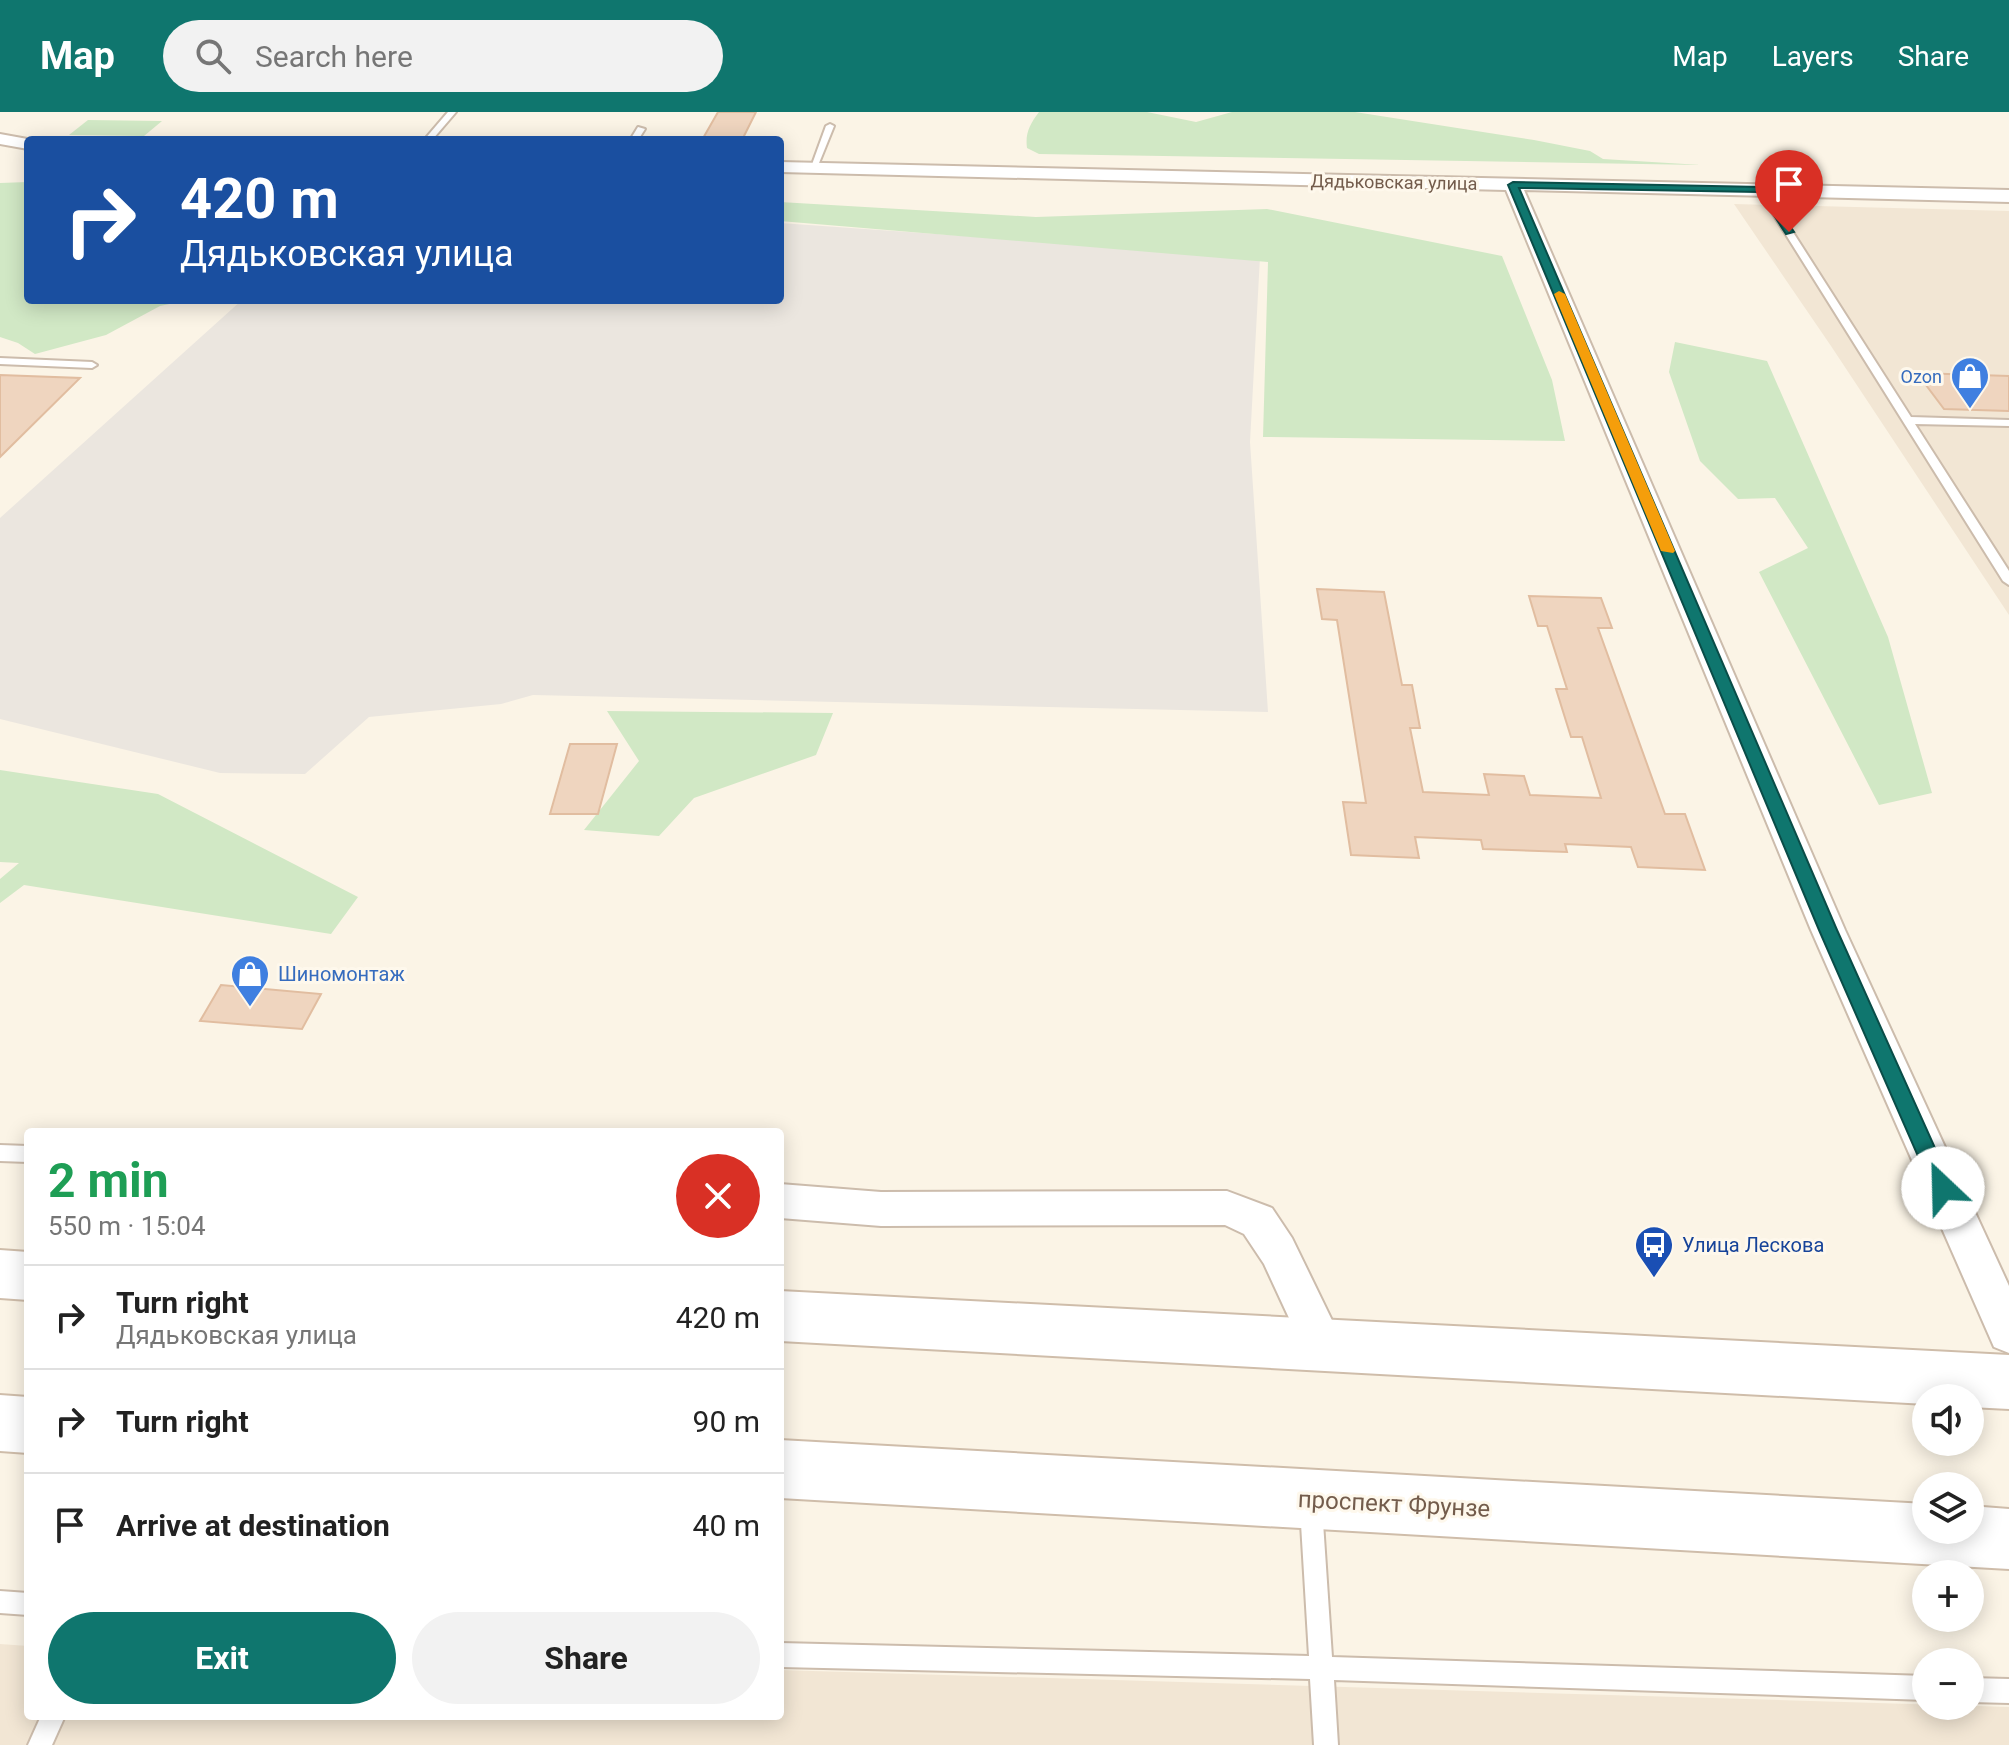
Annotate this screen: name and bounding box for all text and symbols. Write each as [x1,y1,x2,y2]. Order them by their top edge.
search box [163,20,723,92]
text: Map [40,34,115,78]
icon: search [191,34,235,78]
text: Search here [255,39,413,74]
text: Map [1672,40,1728,73]
text: Layers [1772,40,1854,73]
text: Share [1898,40,1969,73]
pin [1755,150,1823,232]
icon: arrive [1767,162,1811,206]
text: 420 m [180,166,339,232]
icon: right [48,168,152,272]
street label: Дядьковская улица [1310,170,1478,194]
text: Дядьковская улица [180,233,514,275]
shop icon: Ozon [1949,355,1991,410]
place label: Ozon [1901,366,1942,387]
shop icon: Шиномонтаж [229,953,271,1008]
place label: Шиномонтаж [278,962,405,986]
position arrow [1901,1146,1985,1230]
text: 2 min [48,1152,169,1209]
button: close [676,1154,760,1238]
text: 550 m · 15:04 [48,1211,206,1241]
bus stop icon: Улица Лескова [1633,1224,1675,1279]
place label: Улица Лескова [1682,1233,1824,1257]
text: Turn right [116,1285,249,1320]
icon: right [48,1295,92,1339]
text: 420 m [676,1300,760,1335]
text: Дядьковская улица [116,1320,357,1350]
map controls [1912,1384,1984,1720]
button: sound [1912,1384,1984,1456]
icon: right [48,1399,92,1443]
text: Turn right [116,1404,249,1439]
text: 90 m [693,1404,760,1439]
button: layers [1912,1472,1984,1544]
street label: проспект Фрунзе [1297,1485,1491,1523]
icon: arrive [48,1503,92,1547]
text: Arrive at destination [116,1508,390,1543]
text: 40 m [693,1508,760,1543]
button: + [1912,1560,1984,1632]
button: Exit [48,1612,396,1704]
button: Share [412,1612,760,1704]
button: − [1912,1648,1984,1720]

